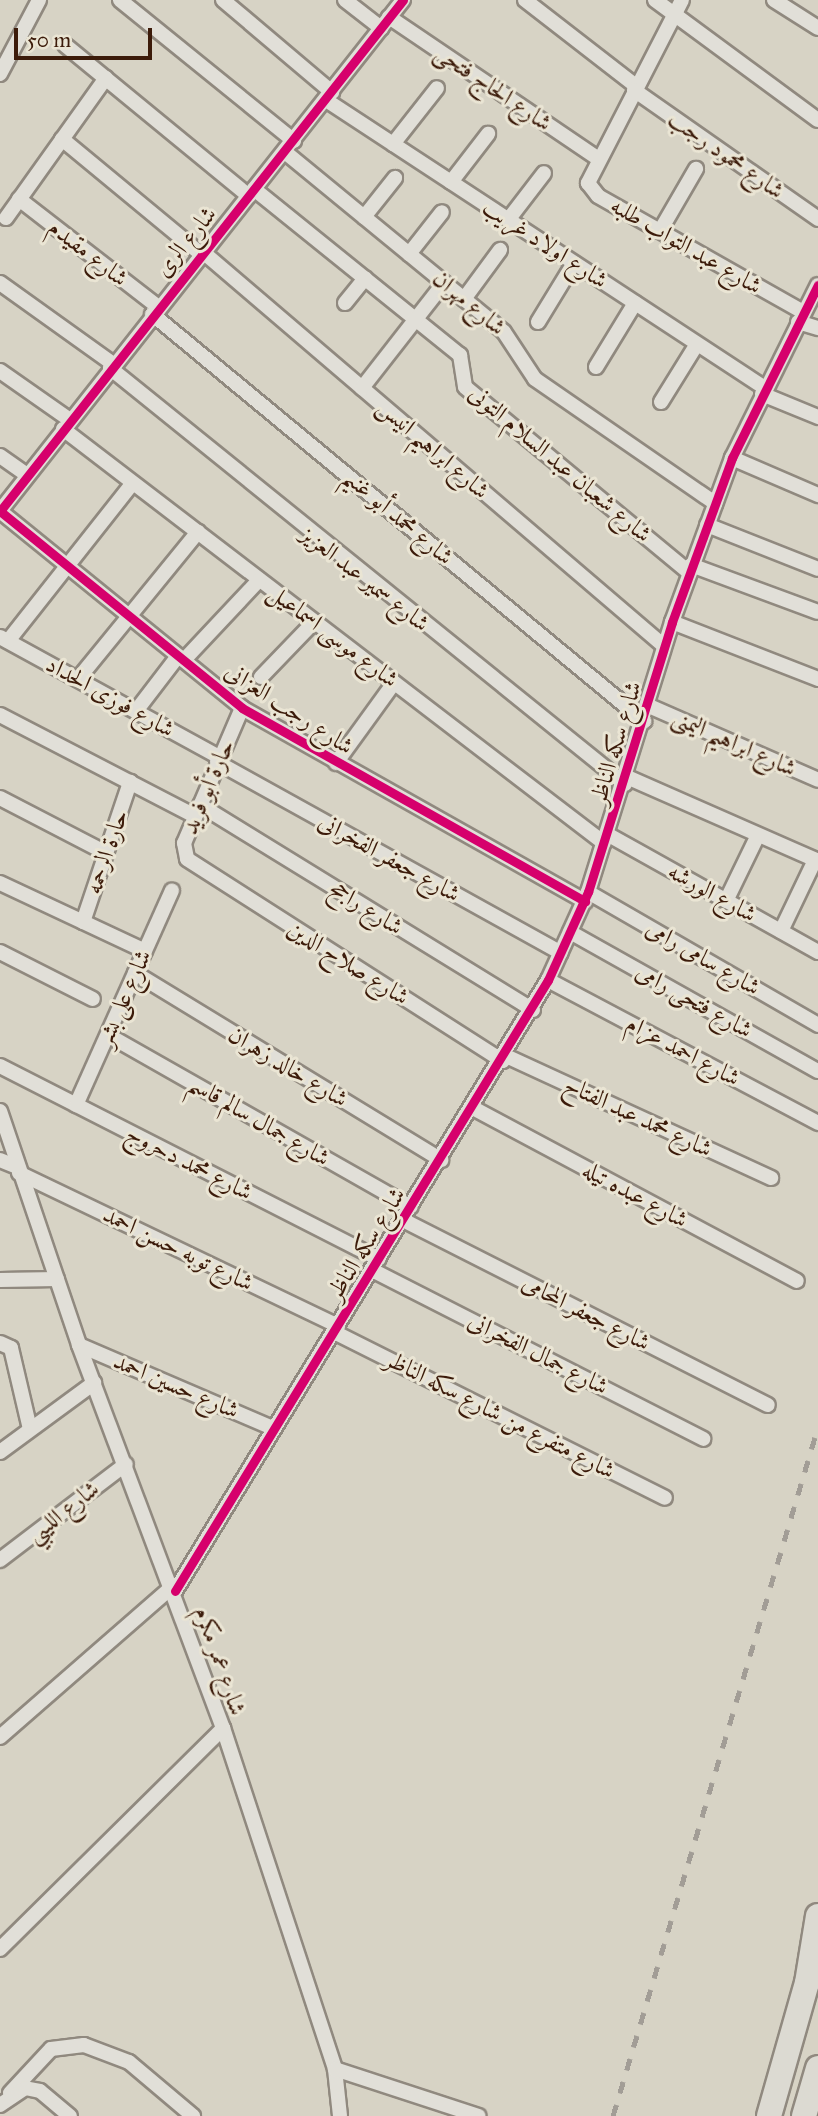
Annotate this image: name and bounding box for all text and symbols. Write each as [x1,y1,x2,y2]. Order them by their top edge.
scale bar [18,14,156,58]
text: 50 m [27,27,71,53]
street label: شارع الحاج فتحى [429,38,557,138]
street label: شارع محمود رجب [662,104,790,206]
street label: شارع عبد التواب طلبه [605,191,767,301]
street label: شارع اولاد غريب [477,193,613,295]
street label: شارع الرى [149,201,223,283]
street label: شارع مقيدم [42,213,134,293]
street label: شارع مهران [427,264,511,342]
street label: شارع شعبان عبد السلام التونى [463,379,657,549]
street label: شارع ابراهيم انيس [371,392,495,506]
street label: شارع محمد أبو غنيم [337,463,459,571]
street label: شارع سمير عبد العزيز [295,520,435,638]
street label: شارع موسى اسماعيل [262,578,404,694]
street label: شارع فوزى الحداد [41,650,179,744]
street label: شارع رجب العزانى [219,657,359,761]
street label: شارع سكه الناظر [584,678,648,808]
street label: شارع ابراهيم اليمنى [667,703,801,783]
street label: حارة أبو فريد [175,735,241,839]
street label: حارة الرحمه [79,806,135,898]
street label: شارع جعفر الفخرانى [313,807,465,909]
street label: شارع الورشه [663,857,761,929]
street label: شارع راجح [324,874,408,942]
street label: شارع صلاح الدين [282,914,414,1012]
street label: شارع سامى رامى [641,914,765,1002]
street label: شارع على بشر [90,945,158,1051]
street label: شارع فتحى رامى [631,957,757,1045]
street label: شارع احمد عزام [621,1009,745,1093]
street label: شارع خالد زهران [223,1020,353,1114]
street label: شارع جمال سالم قاسم [183,1069,335,1173]
street label: شارع محمد عبد الفتاح [559,1070,717,1164]
street label: شارع محمد دحروج [121,1119,257,1207]
street label: شارع عبده تيله [577,1155,693,1235]
street label: شارع سكه الناظر [320,1182,412,1306]
street label: شارع توبه حسن احمد [98,1200,258,1298]
street label: شارع جعفر المحامى [517,1268,655,1358]
street label: شارع جمال الفخرانى [463,1306,613,1402]
street label: شارع متفرع من شارع سكه الناظر [380,1344,620,1486]
street label: شارع حسين احمد [109,1347,243,1425]
street label: شارع الليبي [21,1475,105,1549]
street label: شارع عمر مكرم [188,1603,252,1719]

